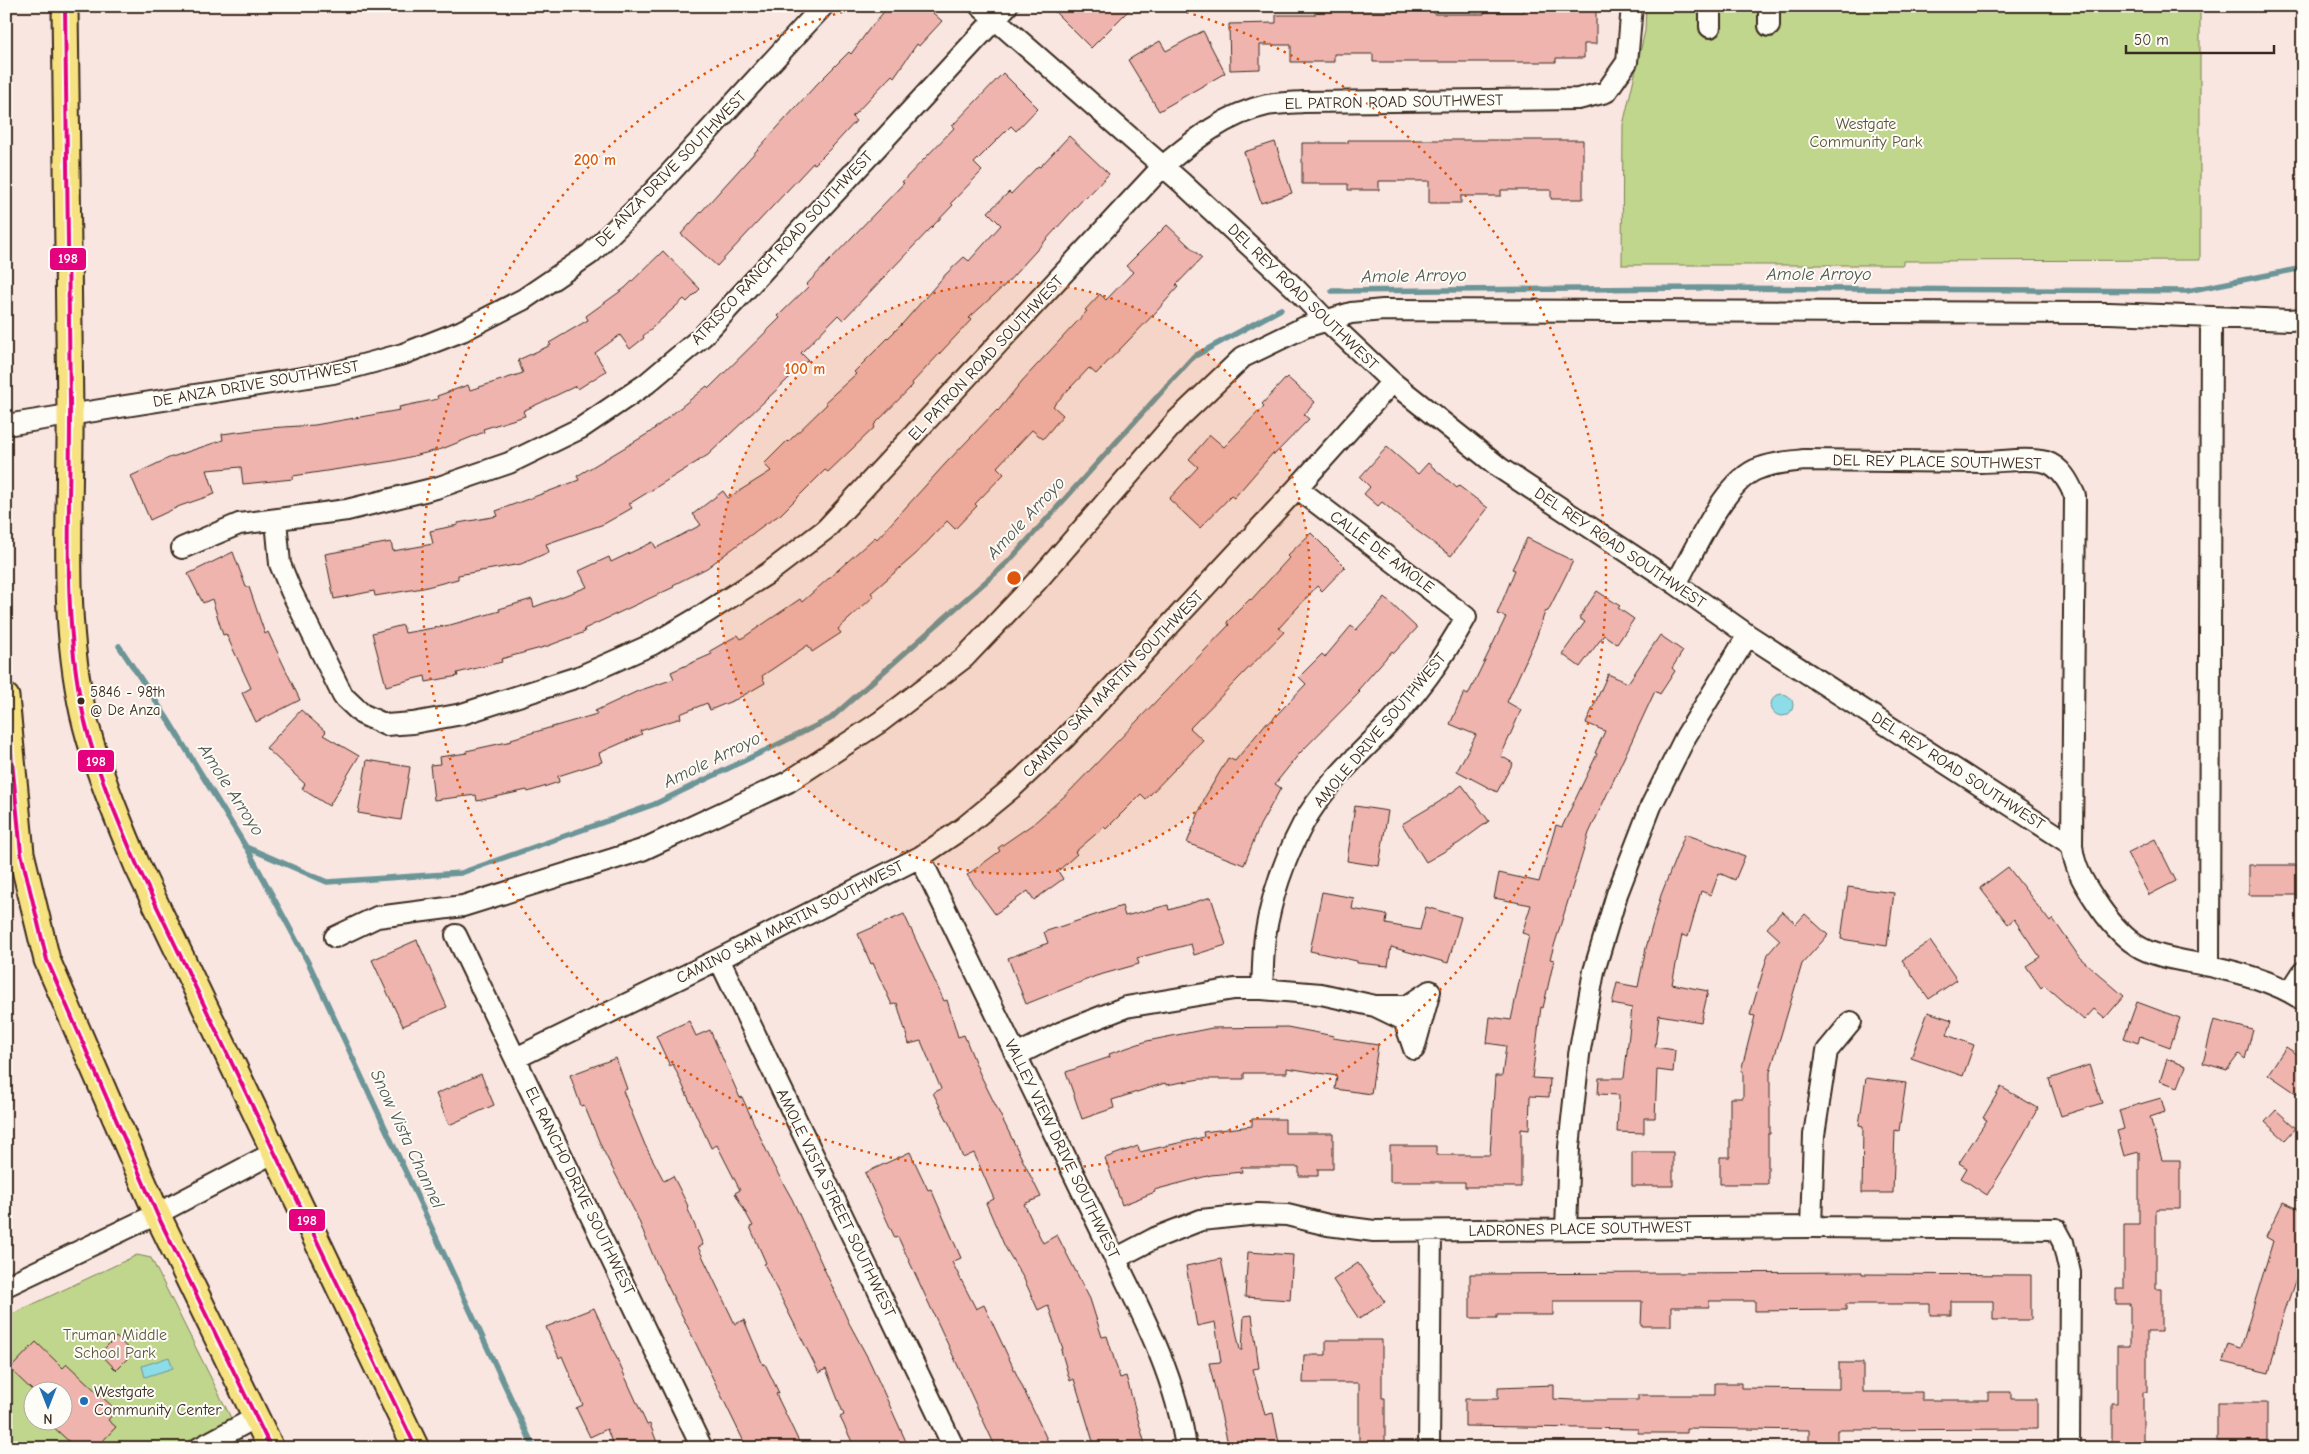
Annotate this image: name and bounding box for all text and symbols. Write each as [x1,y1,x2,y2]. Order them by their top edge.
scale bar [2126,22,2274,54]
text: 50 m [2134,31,2169,49]
street label: DE ANZA DRIVE SOUTHWEST [592,87,751,250]
street label: EL PATRON ROAD SOUTHWEST [1284,91,1504,113]
park label: Westgate Community Park [1809,115,1923,151]
street label: ATRISCO RANCH ROAD SOUTHWEST [687,147,877,348]
text: 200 m [574,151,616,169]
street label: DEL REY ROAD SOUTHWEST [1224,220,1383,374]
line badge: 198 [49,247,87,271]
text: 198 [58,250,78,267]
water label: Amole Arroyo [1765,264,1872,285]
water label: Amole Arroyo [1360,265,1467,287]
street label: EL PATRON ROAD SOUTHWEST [905,271,1068,444]
street label: DE ANZA DRIVE SOUTHWEST [151,357,361,411]
text: 100 m [785,360,825,378]
street label: DEL REY PLACE SOUTHWEST [1832,451,2042,473]
water label: Amole Arroyo [982,472,1070,564]
street label: DEL REY ROAD SOUTHWEST [1531,484,1709,612]
street label: CALLE DE AMOLE [1326,507,1438,597]
centre of rings [1005,569,1023,587]
street label: CAMINO SAN MARTIN SOUTHWEST [1019,586,1208,781]
street label: AMOLE DRIVE SOUTHWEST [1310,649,1450,811]
place label: 5846 - 98th @ De Anza [90,683,165,719]
marker: 5846 - 98th @ De Anza [76,696,86,706]
street label: DEL REY ROAD SOUTHWEST [1868,708,2048,834]
water label: Amole Arroyo [659,727,764,793]
water label: Amole Arroyo [193,739,268,840]
line badge: 198 [77,749,115,773]
text: 198 [86,753,106,770]
street label: CAMINO SAN MARTIN SOUTHWEST [673,856,907,987]
street label: VALLEY VIEW DRIVE SOUTHWEST [1001,1037,1123,1262]
water label: Snow Vista Channel [366,1066,449,1213]
street label: EL RANCHO DRIVE SOUTHWEST [522,1084,639,1299]
street label: AMOLE VISTA STREET SOUTHWEST [773,1086,900,1321]
line badge: 198 [288,1208,326,1232]
text: 198 [297,1212,317,1229]
street label: LADRONES PLACE SOUTHWEST [1468,1218,1692,1240]
park label: Truman Middle School Park [63,1326,167,1362]
north arrow [22,1382,72,1432]
place label: Westgate Community Center [94,1383,222,1419]
marker: Westgate Community Center [78,1395,90,1407]
text: N [43,1410,53,1427]

